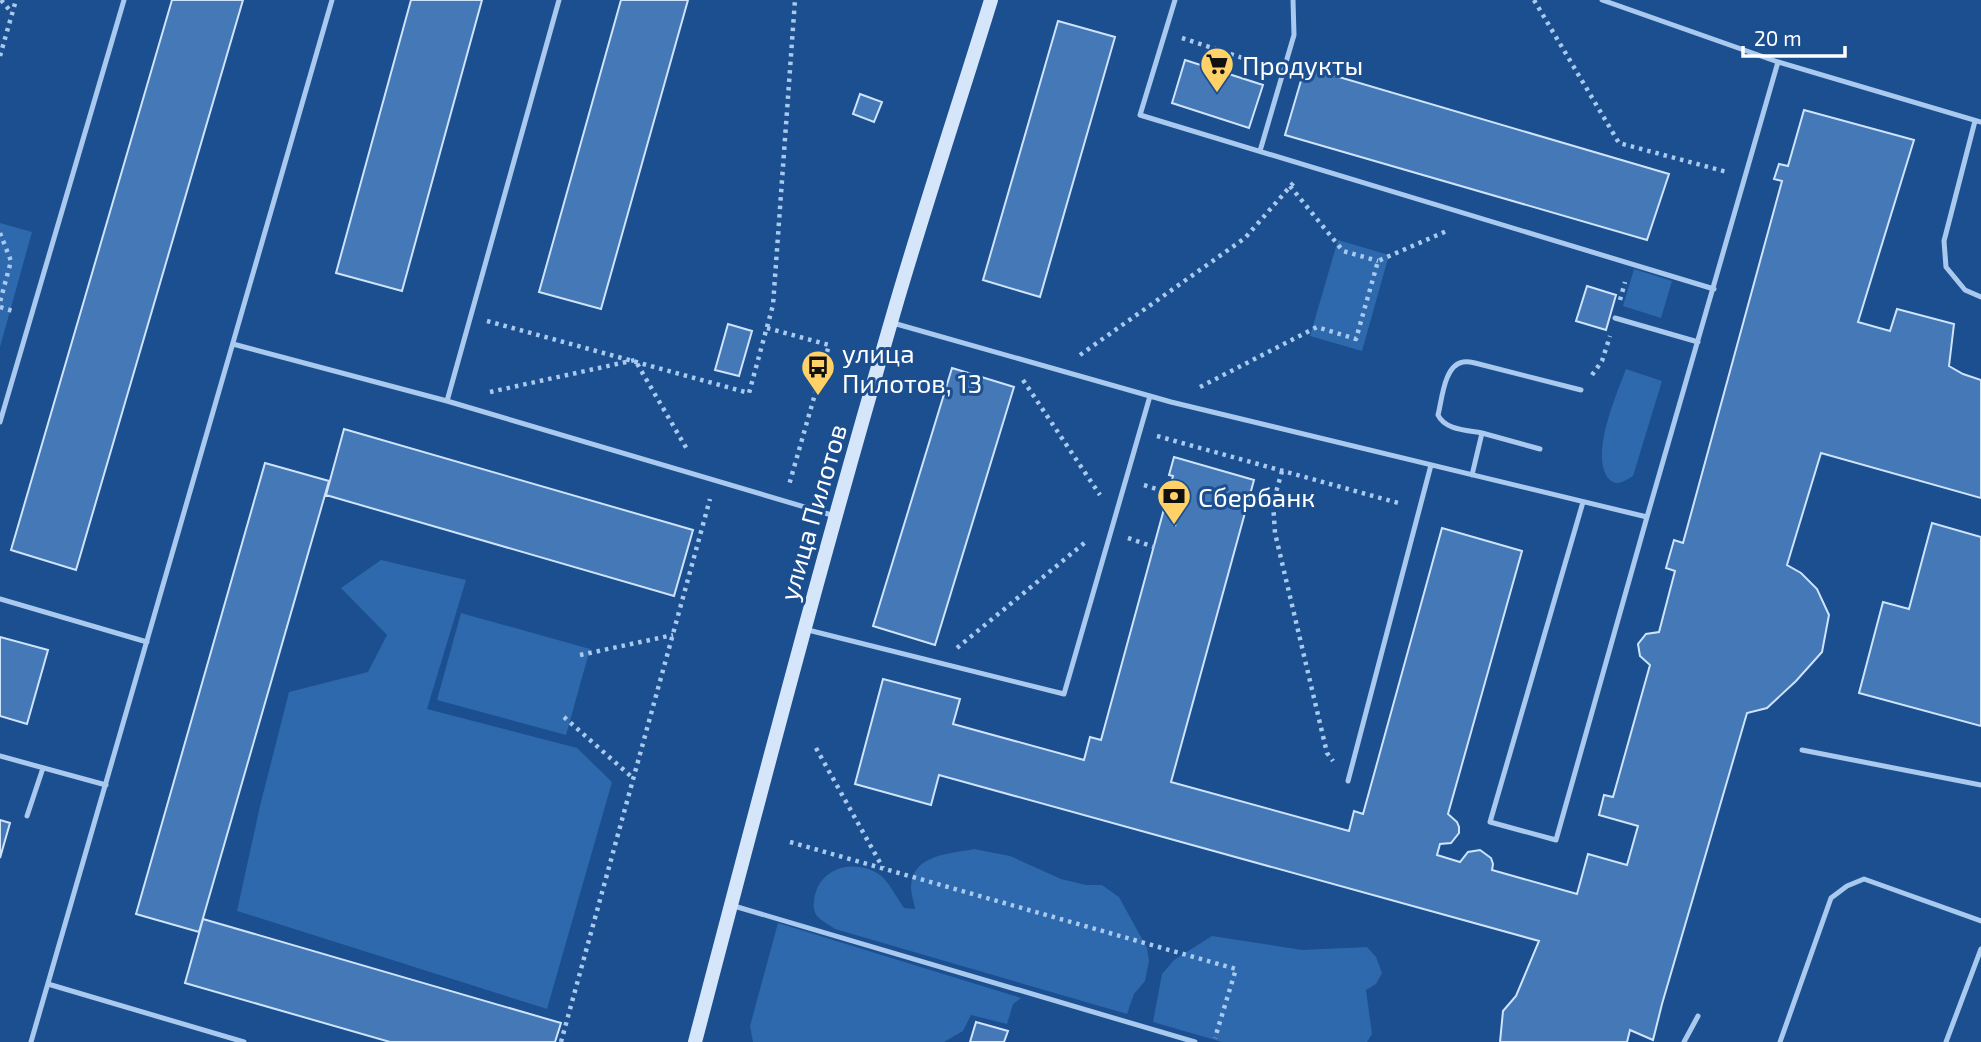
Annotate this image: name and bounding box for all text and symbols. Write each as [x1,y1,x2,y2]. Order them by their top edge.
scale bar [1743,14,1844,58]
text: 20 m [1754,25,1802,50]
supermarket icon: Продукты [1198,45,1236,94]
place label: Продукты [1242,49,1363,81]
place label: улица Пилотов, 13 [842,337,982,398]
bus stop icon: улица Пилотов, 13 [799,348,837,397]
street label: улица Пилотов [772,420,853,604]
bank icon: Сбербанк [1155,477,1193,526]
place label: Сбербанк [1198,481,1315,512]

